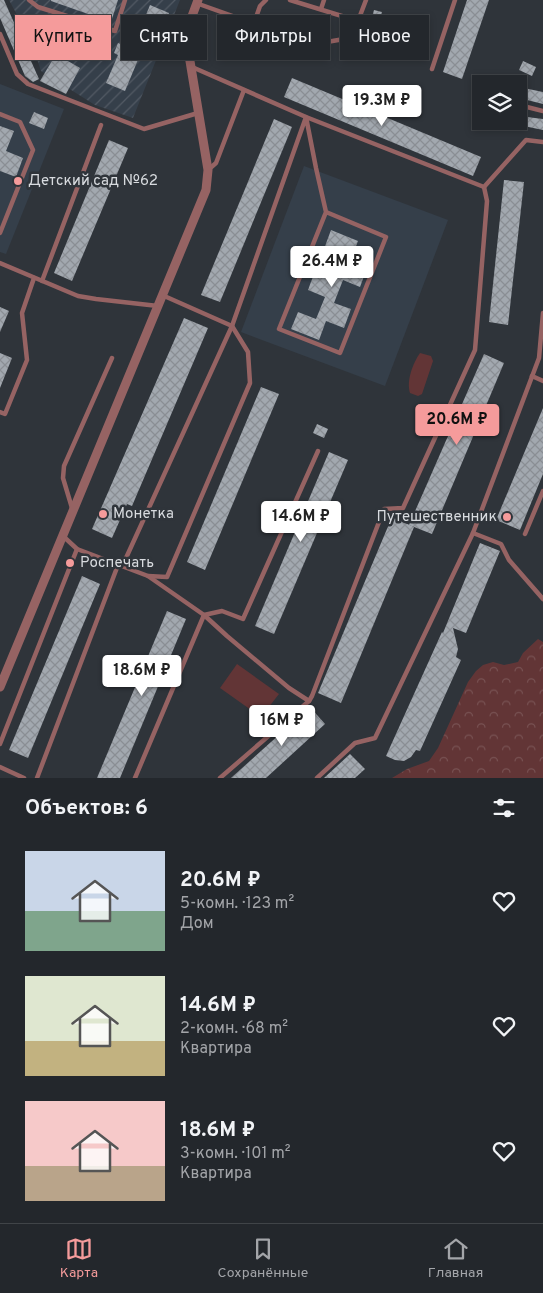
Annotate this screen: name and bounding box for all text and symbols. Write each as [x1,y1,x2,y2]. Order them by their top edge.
chip: Купить [15,15,111,60]
chip: Снять [121,15,207,60]
chip: Фильтры [217,15,330,60]
chip: Новое [340,15,429,60]
map controls [472,75,527,130]
button: layers [472,75,527,130]
pin: 19.3M ₽ [336,84,428,127]
text: 19.3M ₽ [353,91,411,111]
place label: Детский сад №62 [28,172,158,191]
marker: Детский сад №62 [12,175,24,187]
pin: 26.4M ₽ [286,246,378,288]
text: 26.4M ₽ [301,252,363,272]
pin: 20.6M ₽ [411,404,503,446]
text: 20.6M ₽ [426,410,488,430]
pin: 14.6M ₽ [255,500,347,543]
place label: Монетка [113,505,174,524]
text: 14.6M ₽ [272,507,330,527]
marker: Монетка [97,508,109,520]
place label: Путешественник [376,508,497,527]
marker: Путешественник [501,511,513,523]
place label: Роспечать [80,554,154,573]
marker: Роспечать [64,557,76,569]
pin: 18.6M ₽ [96,654,188,697]
text: 18.6M ₽ [113,661,171,681]
pin: 16M ₽ [247,704,317,747]
text: 16M ₽ [260,711,304,731]
icon: filters [490,794,518,822]
text: Объектов: 6 [25,795,148,822]
text: 20.6M ₽ [180,867,261,894]
icon: home [65,871,125,931]
icon: heart [490,887,518,915]
text: 5-комн. · 123 m² [180,894,294,914]
text: Дом [180,914,214,934]
text: 14.6M ₽ [180,992,256,1019]
icon: home [65,996,125,1056]
icon: heart [490,1012,518,1040]
text: 2-комн. · 68 m² [180,1019,288,1039]
text: Квартира [180,1039,252,1059]
text: 18.6M ₽ [180,1117,255,1144]
icon: home [65,1121,125,1181]
icon: heart [490,1137,518,1165]
text: 3-комн. · 101 m² [180,1144,291,1164]
text: Квартира [180,1164,252,1184]
tab: Карта [60,1235,98,1282]
tab: Сохранённые [218,1235,308,1282]
tab: Главная [428,1235,483,1282]

